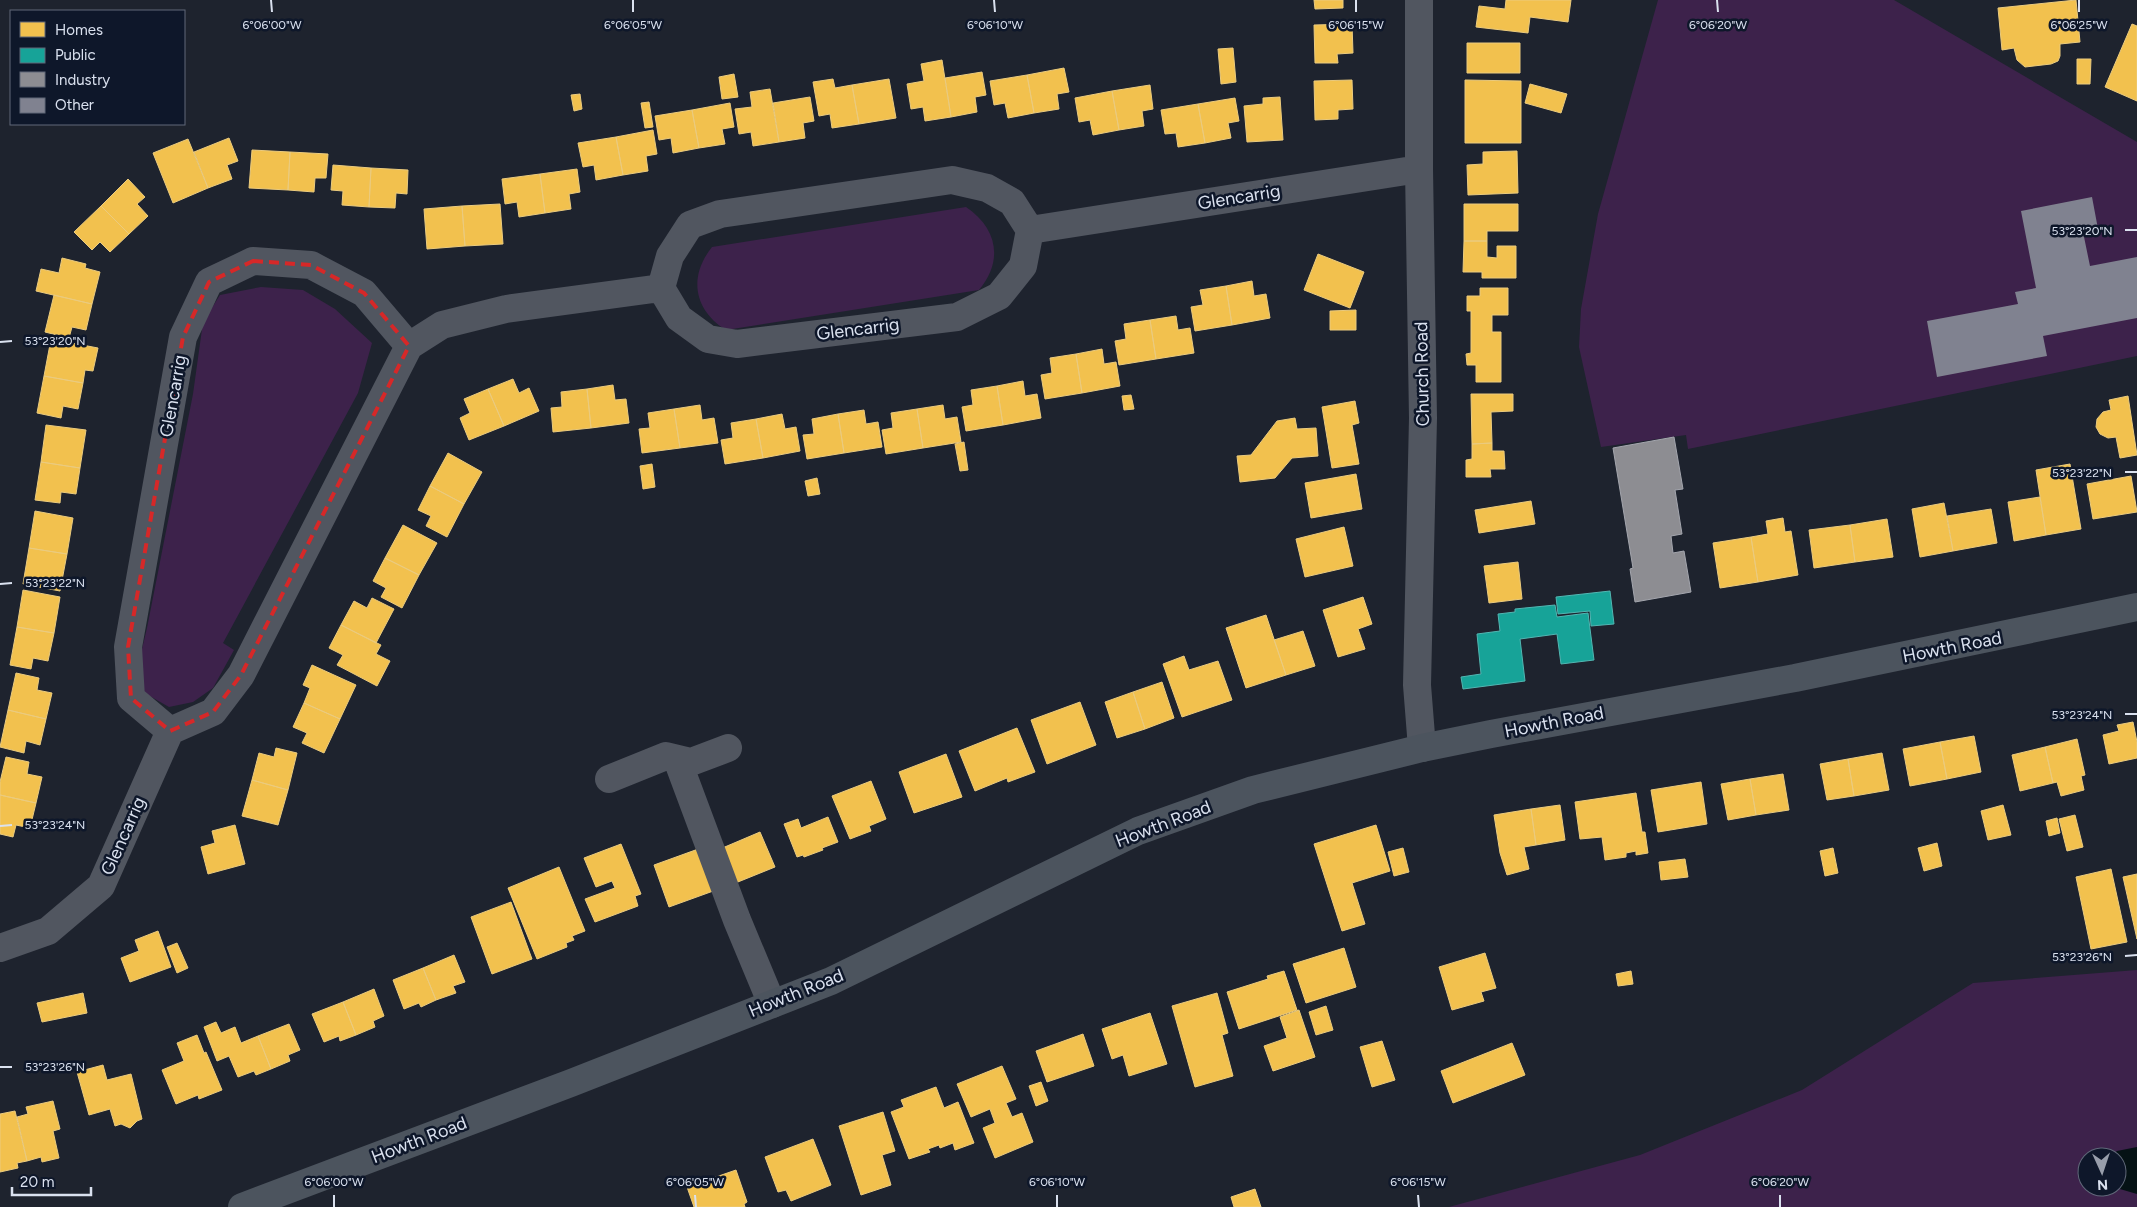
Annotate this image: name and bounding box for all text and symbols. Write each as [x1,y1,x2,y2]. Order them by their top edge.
legend [10,10,185,125]
text: 6°06'00"W [243,18,302,32]
text: 6°06'05"W [604,18,663,32]
text: 6°06'10"W [967,18,1024,32]
text: 6°06'15"W [1328,18,1384,32]
text: 6°06'20"W [1689,18,1747,32]
text: 6°06'25"W [2050,18,2108,32]
text: Homes [55,21,103,39]
text: Public [55,46,96,64]
text: Industry [55,71,110,89]
text: Other [55,96,94,114]
street label: Glencarrig [1196,180,1282,214]
text: 53°23'20"N [2051,224,2113,238]
street label: Glencarrig [815,313,901,345]
street label: Church Road [1410,321,1434,427]
text: 53°23'20"N [24,334,86,348]
street label: Glencarrig [155,353,191,439]
text: 53°23'22"N [2052,466,2112,480]
text: 53°23'22"N [25,576,85,590]
street label: Howth Road [1901,627,2003,667]
street label: Howth Road [1503,702,1605,742]
text: 53°23'24"N [2052,708,2112,722]
street label: Glencarrig [96,793,150,879]
street label: Howth Road [1112,796,1214,852]
text: 53°23'24"N [25,818,85,832]
text: 53°23'26"N [2052,950,2112,964]
street label: Howth Road [745,964,847,1022]
text: 53°23'26"N [25,1060,85,1074]
street label: Howth Road [368,1112,470,1168]
north arrow [2077,1147,2127,1197]
scale bar [12,1164,91,1196]
text: 20 m [20,1173,54,1191]
text: 6°06'00"W [305,1175,364,1189]
text: 6°06'05"W [666,1175,725,1189]
text: 6°06'10"W [1029,1175,1086,1189]
text: 6°06'15"W [1390,1175,1446,1189]
text: 6°06'20"W [1751,1175,1809,1189]
text: N [2097,1176,2109,1193]

